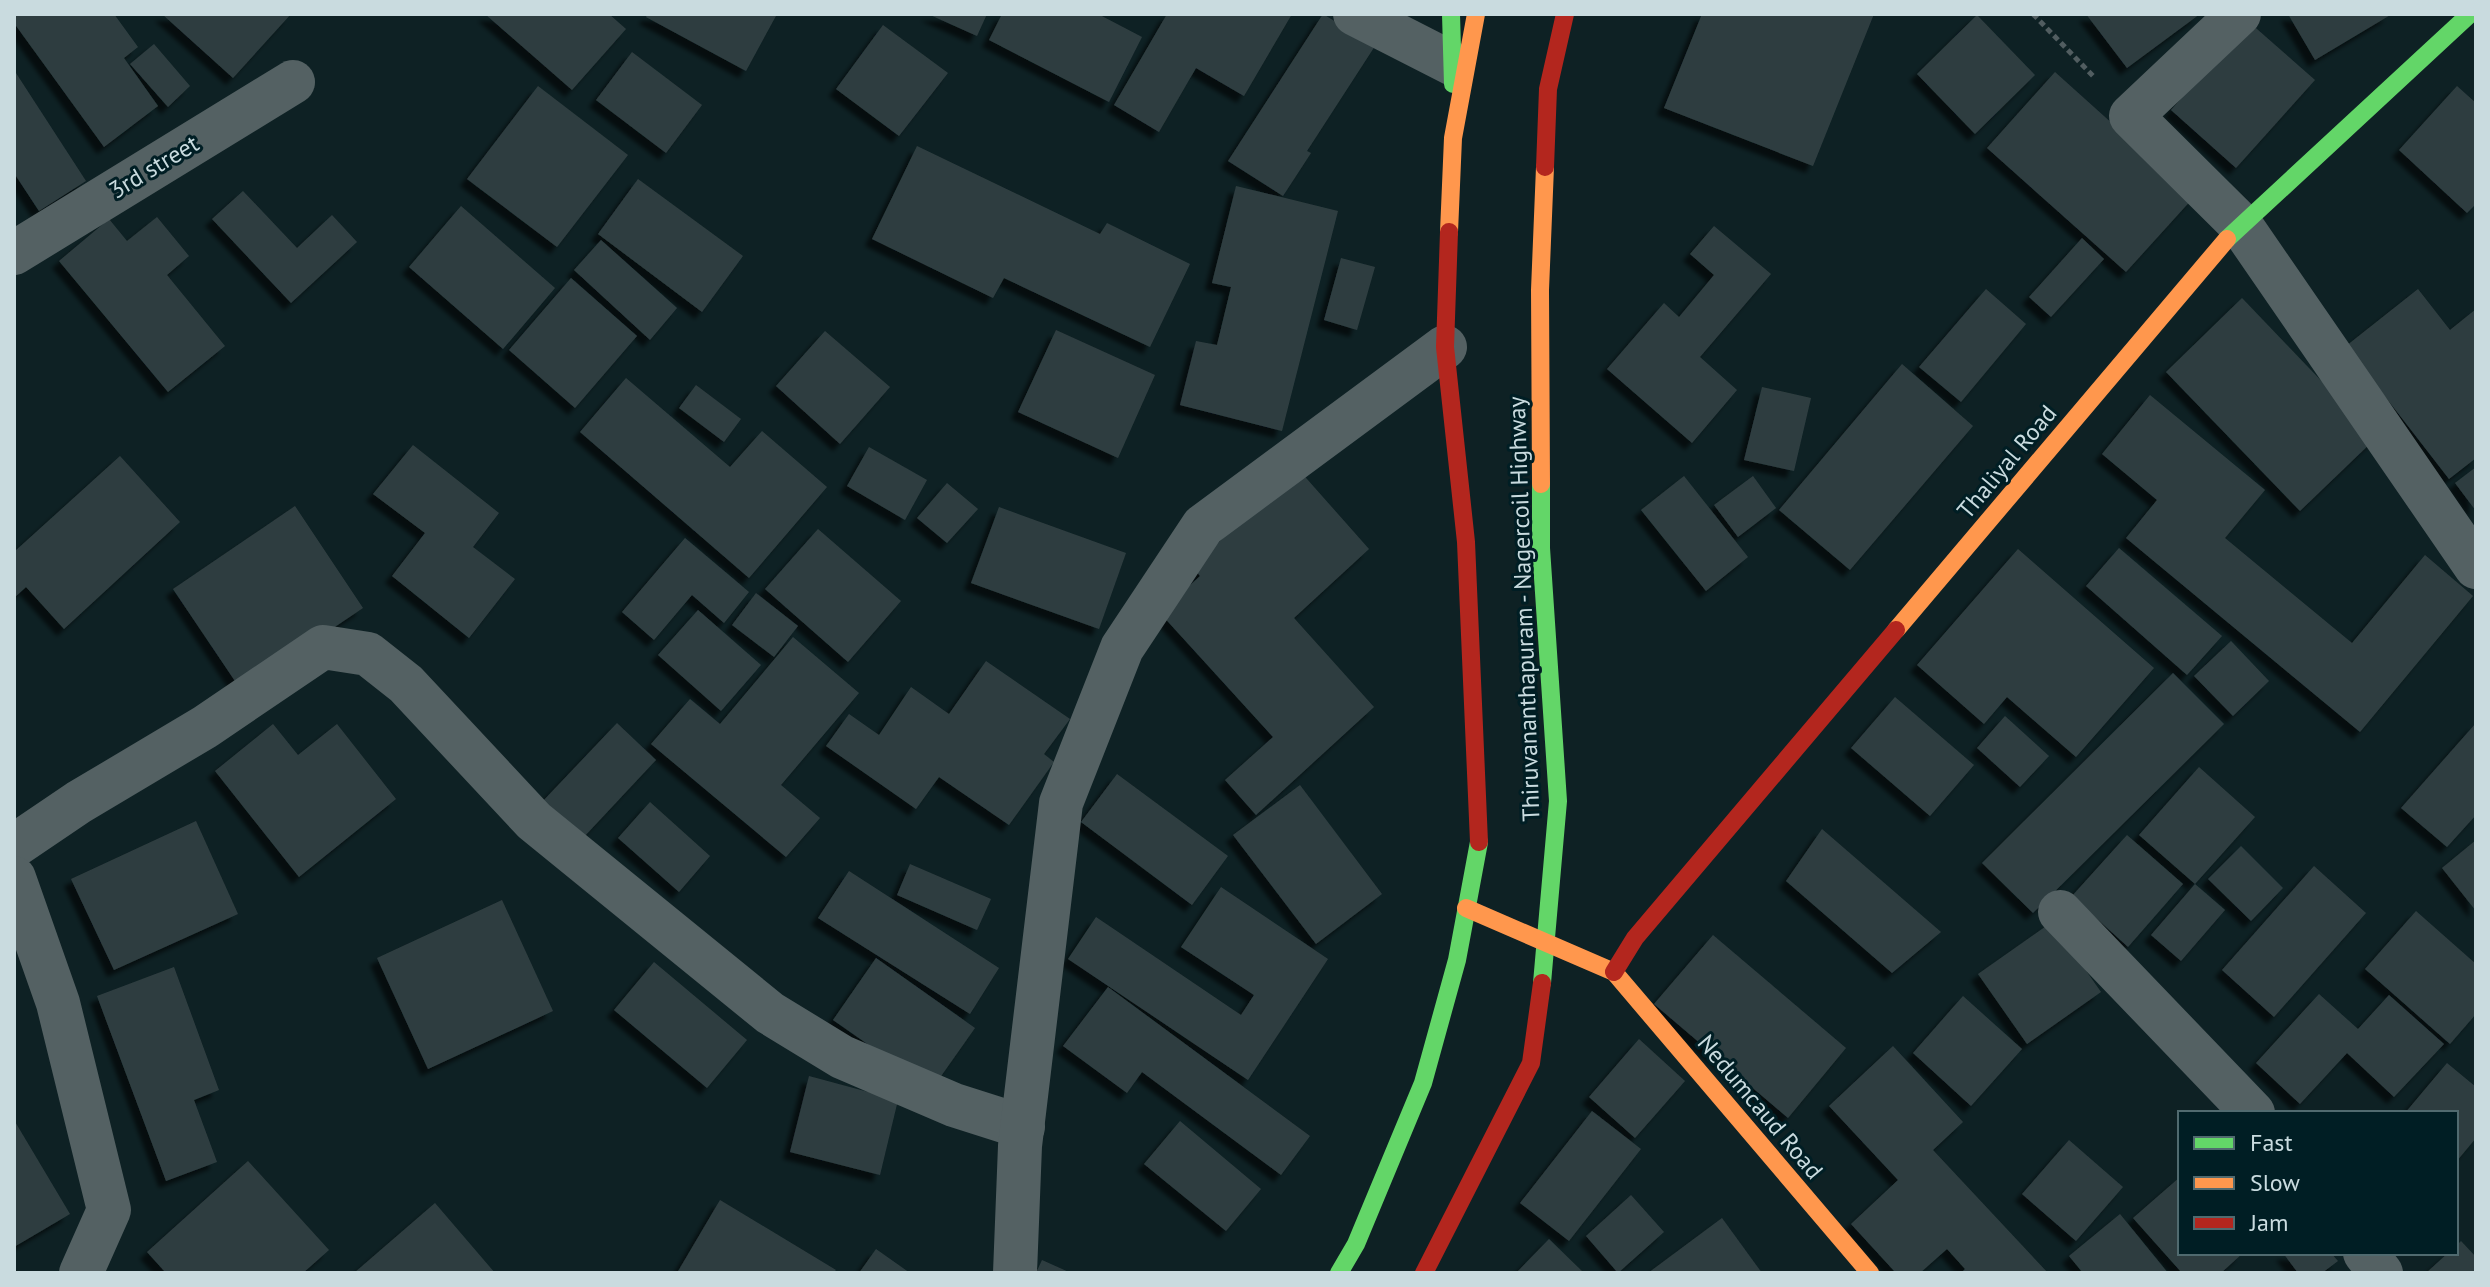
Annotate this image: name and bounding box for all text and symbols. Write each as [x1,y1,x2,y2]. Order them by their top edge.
street label: 3rd street [103,128,204,205]
street label: Thiruvananthapuram - Nagercoil Highway [1501,396,1546,822]
street label: Thaliyal Road [1950,398,2063,525]
street label: Nedumcaud Road [1691,1028,1830,1185]
legend [2178,1111,2458,1255]
text: Fast [2250,1127,2293,1158]
text: Slow [2250,1167,2300,1198]
text: Jam [2249,1207,2288,1238]

